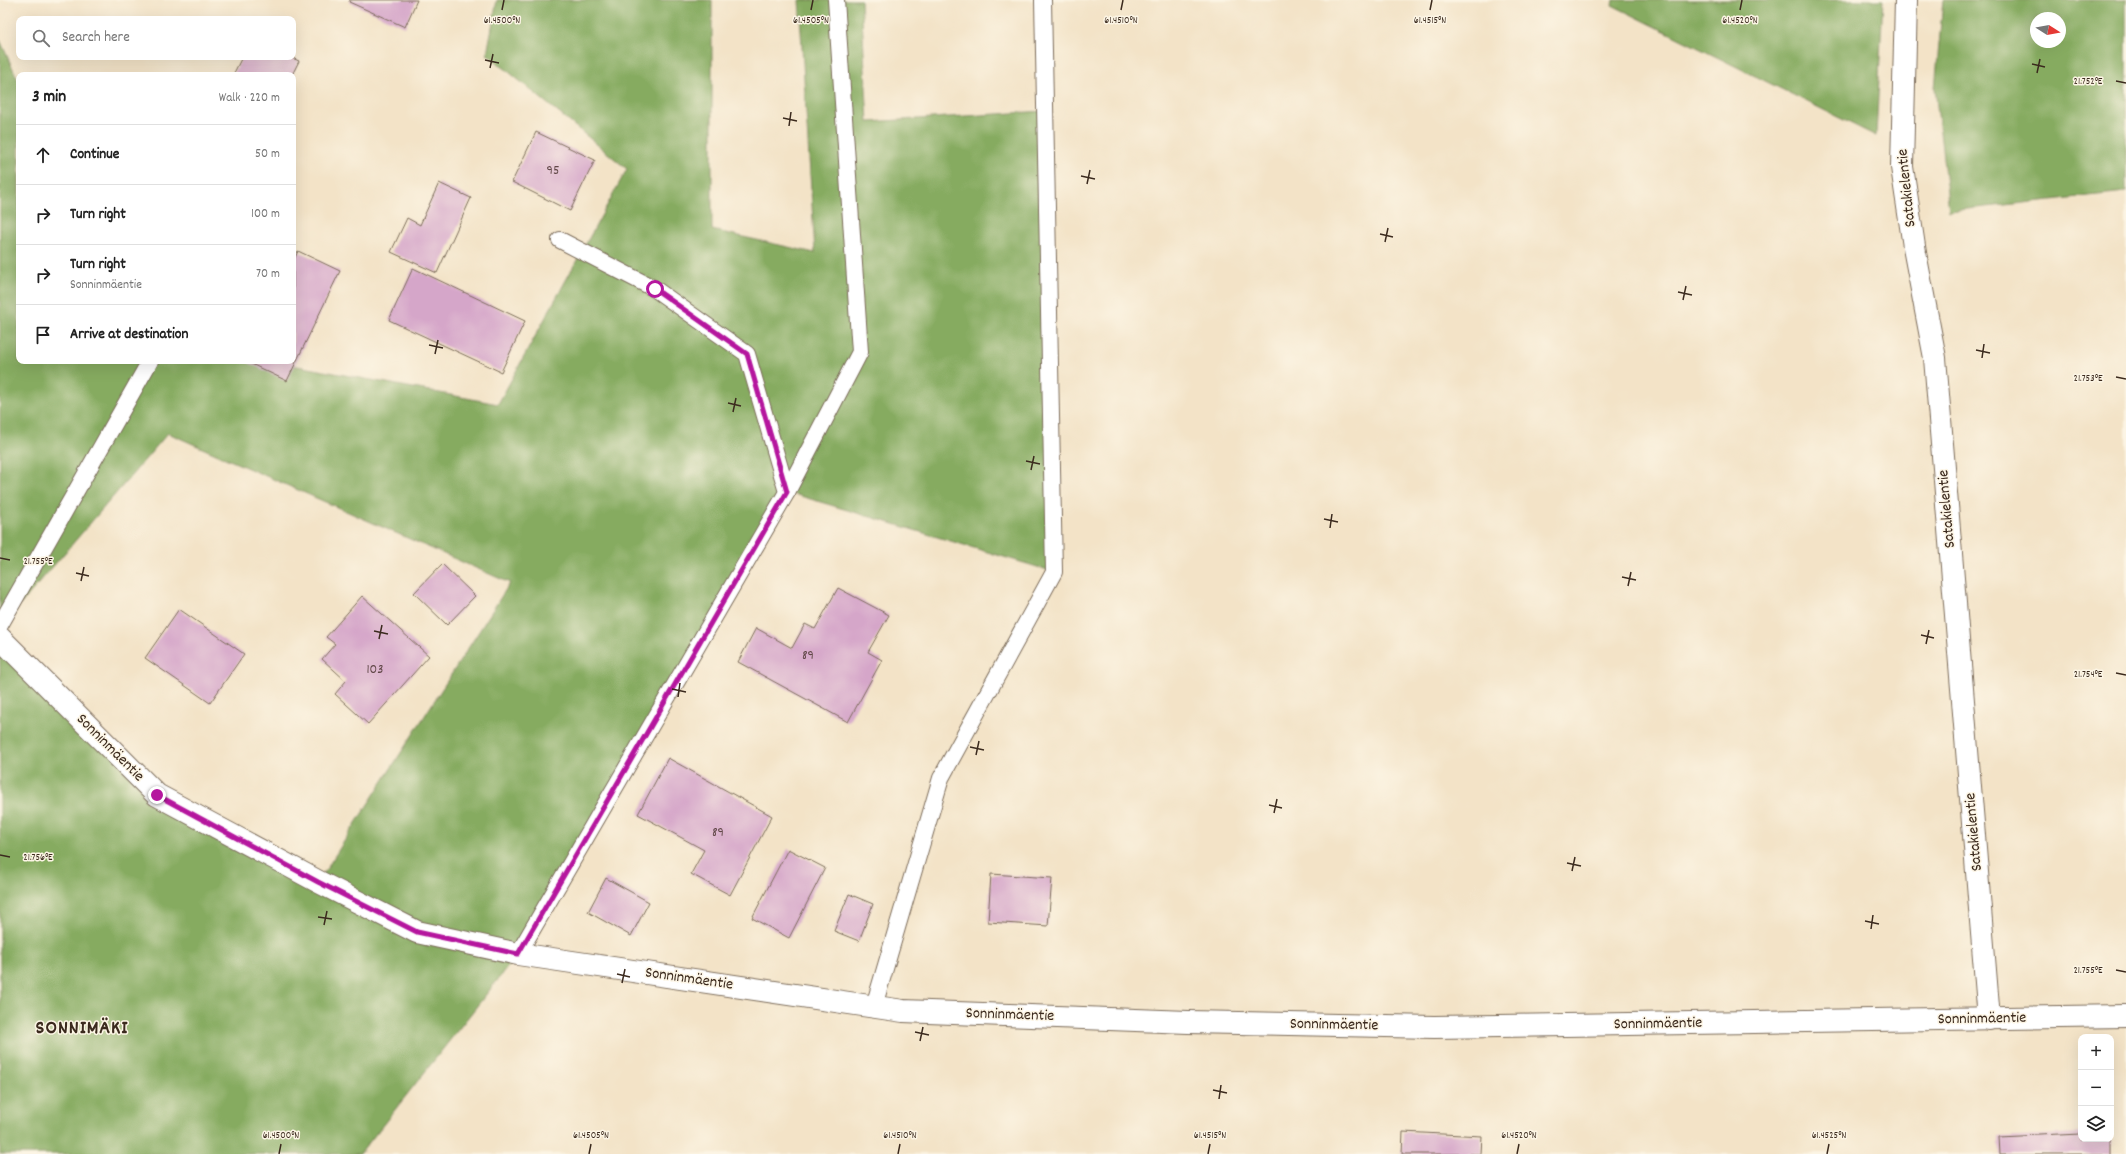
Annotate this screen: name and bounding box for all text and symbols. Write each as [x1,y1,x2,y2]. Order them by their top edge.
north arrow [2030,12,2066,48]
text: 61.4500°N [484,14,520,28]
text: 61.4505°N [793,14,829,28]
text: 61.4510°N [1104,14,1138,28]
text: 61.4515°N [1414,14,1446,28]
text: 61.4520°N [1722,14,1758,28]
search box [16,16,296,60]
icon: search [30,27,52,49]
text: Search here [62,27,130,49]
text: 21.752°E [2074,75,2103,89]
text: 3 min [32,86,66,110]
text: Walk · 220 m [219,89,280,108]
icon: ahead [32,144,54,166]
text: Continue [70,144,119,166]
text: 50 m [255,145,280,164]
street label: Satakielentie [1891,148,1923,228]
house number: 95 [547,161,559,181]
icon: right [32,204,54,226]
text: Turn right [70,204,126,226]
text: 100 m [251,205,280,224]
text: Turn right [70,254,126,276]
icon: right [32,264,54,286]
text: 70 m [256,265,280,284]
text: Sonninmäentie [70,276,142,295]
route start [646,280,664,298]
icon: arrive [32,324,54,346]
text: Arrive at destination [70,324,188,346]
text: 21.753°E [2074,372,2103,386]
street label: Satakielentie [1932,469,1962,549]
text: 21.755°E [23,555,53,569]
house number: 89 [802,646,814,666]
house number: 103 [367,660,383,680]
text: 21.754°E [2074,668,2103,682]
street label: Sonninmäentie [71,709,149,787]
route end [148,786,166,804]
street label: Satakielentie [1959,792,1989,872]
house number: 89 [712,823,724,843]
text: 21.756°E [23,851,53,865]
street label: Sonninmäentie [644,961,734,997]
text: 21.755°E [2073,964,2103,978]
street label: Sonninmäentie [965,1002,1055,1028]
street label: Sonninmäentie [1938,1007,2026,1031]
street label: Sonninmäentie [1614,1012,1702,1036]
street label: Sonninmäentie [1290,1013,1378,1037]
district label: SONNIMÄKI [36,1015,128,1043]
map controls [2078,1034,2114,1142]
button: + [2078,1034,2114,1070]
button: − [2078,1070,2114,1106]
button: layers [2078,1106,2114,1142]
text: 61.4500°N [263,1129,299,1143]
text: 61.4505°N [573,1129,609,1143]
text: 61.4510°N [883,1129,917,1143]
text: 61.4515°N [1194,1129,1226,1143]
text: 61.4520°N [1501,1129,1537,1143]
text: 61.4525°N [1812,1129,1846,1143]

